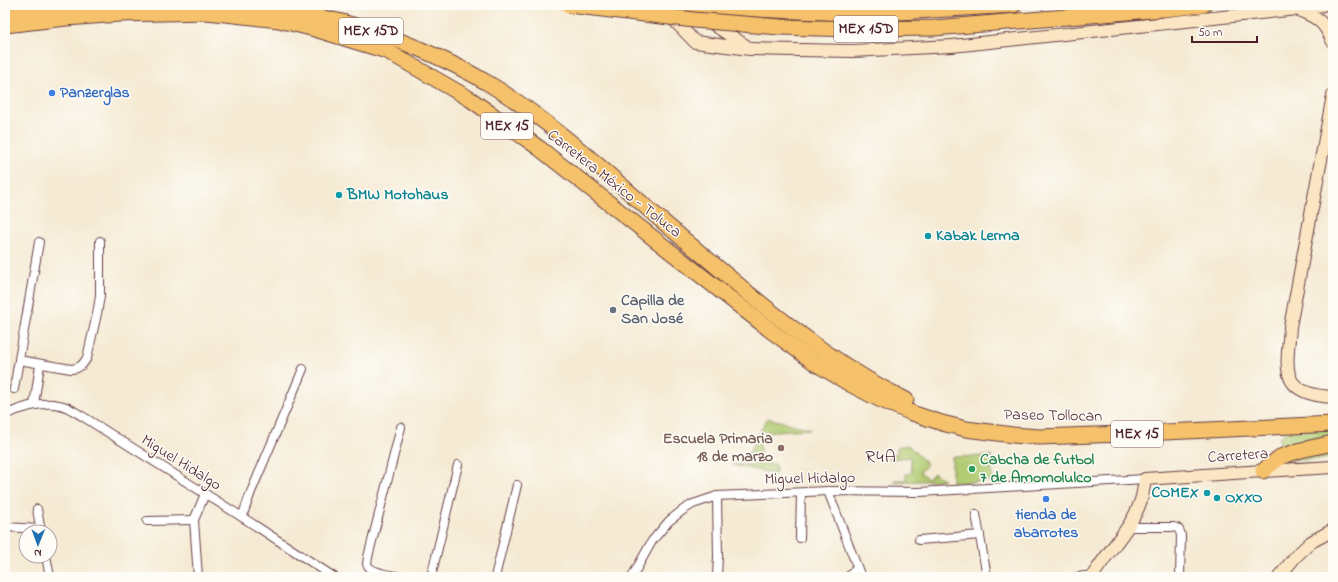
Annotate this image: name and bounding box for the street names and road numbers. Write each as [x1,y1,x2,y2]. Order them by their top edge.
road number: MEX 15D [834,16,898,42]
road number: MEX 15D [339,18,403,44]
road number: MEX 15 [481,113,533,139]
street label: Carretera México - Toluca [542,124,686,244]
street label: Paseo Tollocan [1004,403,1102,429]
road number: MEX 15 [1111,421,1163,447]
street label: Miguel Hidalgo [136,429,226,497]
street label: Carretera [1207,442,1269,470]
street label: Miguel Hidalgo [764,466,856,492]

